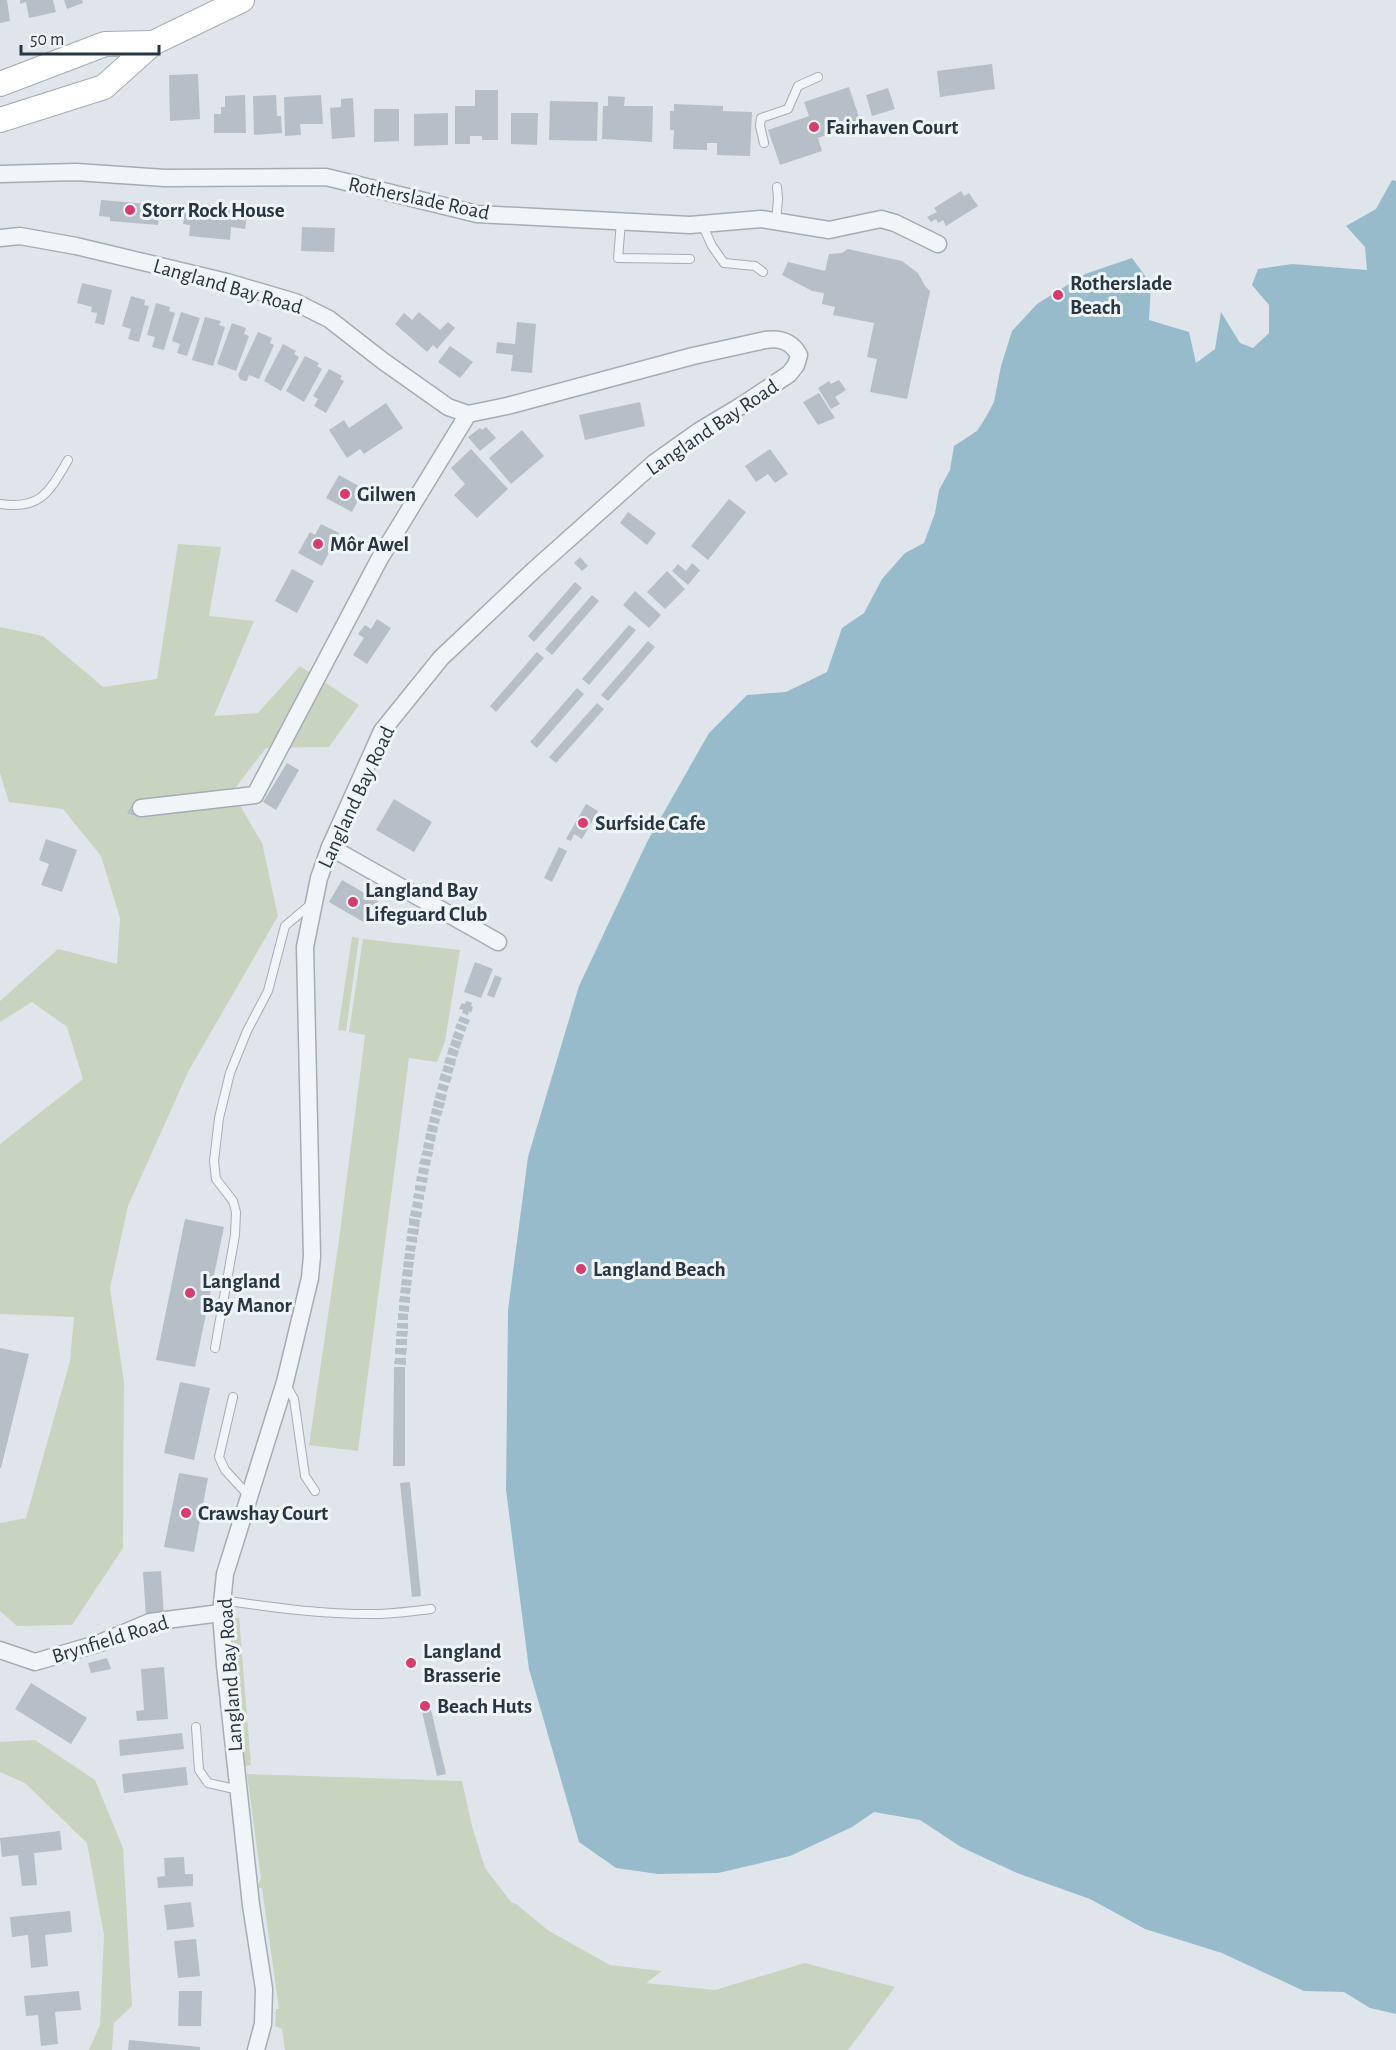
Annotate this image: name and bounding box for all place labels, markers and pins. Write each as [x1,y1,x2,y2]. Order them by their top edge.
place label: Fairhaven Court [826,117,958,138]
marker: Fairhaven Court [807,120,821,134]
place label: Storr Rock House [142,200,285,221]
marker: Storr Rock House [123,203,137,217]
place label: Rotherslade Beach [1070,273,1172,318]
marker: Rotherslade Beach [1051,288,1065,302]
place label: Gilwen [357,484,416,505]
marker: Gilwen [338,487,352,501]
place label: Môr Awel [330,534,409,555]
marker: Môr Awel [311,537,325,551]
place label: Surfside Cafe [595,813,706,834]
marker: Surfside Cafe [576,816,590,830]
place label: Langland Bay Lifeguard Club [365,880,487,925]
marker: Langland Bay Lifeguard Club [346,895,360,909]
place label: Langland Beach [593,1259,726,1280]
marker: Langland Beach [574,1262,588,1276]
place label: Langland Bay Manor [202,1271,293,1316]
marker: Langland Bay Manor [183,1286,197,1300]
place label: Crawshay Court [198,1503,328,1524]
marker: Crawshay Court [179,1506,193,1520]
place label: Langland Brasserie [423,1641,501,1686]
marker: Langland Brasserie [404,1656,418,1670]
place label: Beach Huts [437,1696,532,1717]
marker: Beach Huts [418,1699,432,1713]

